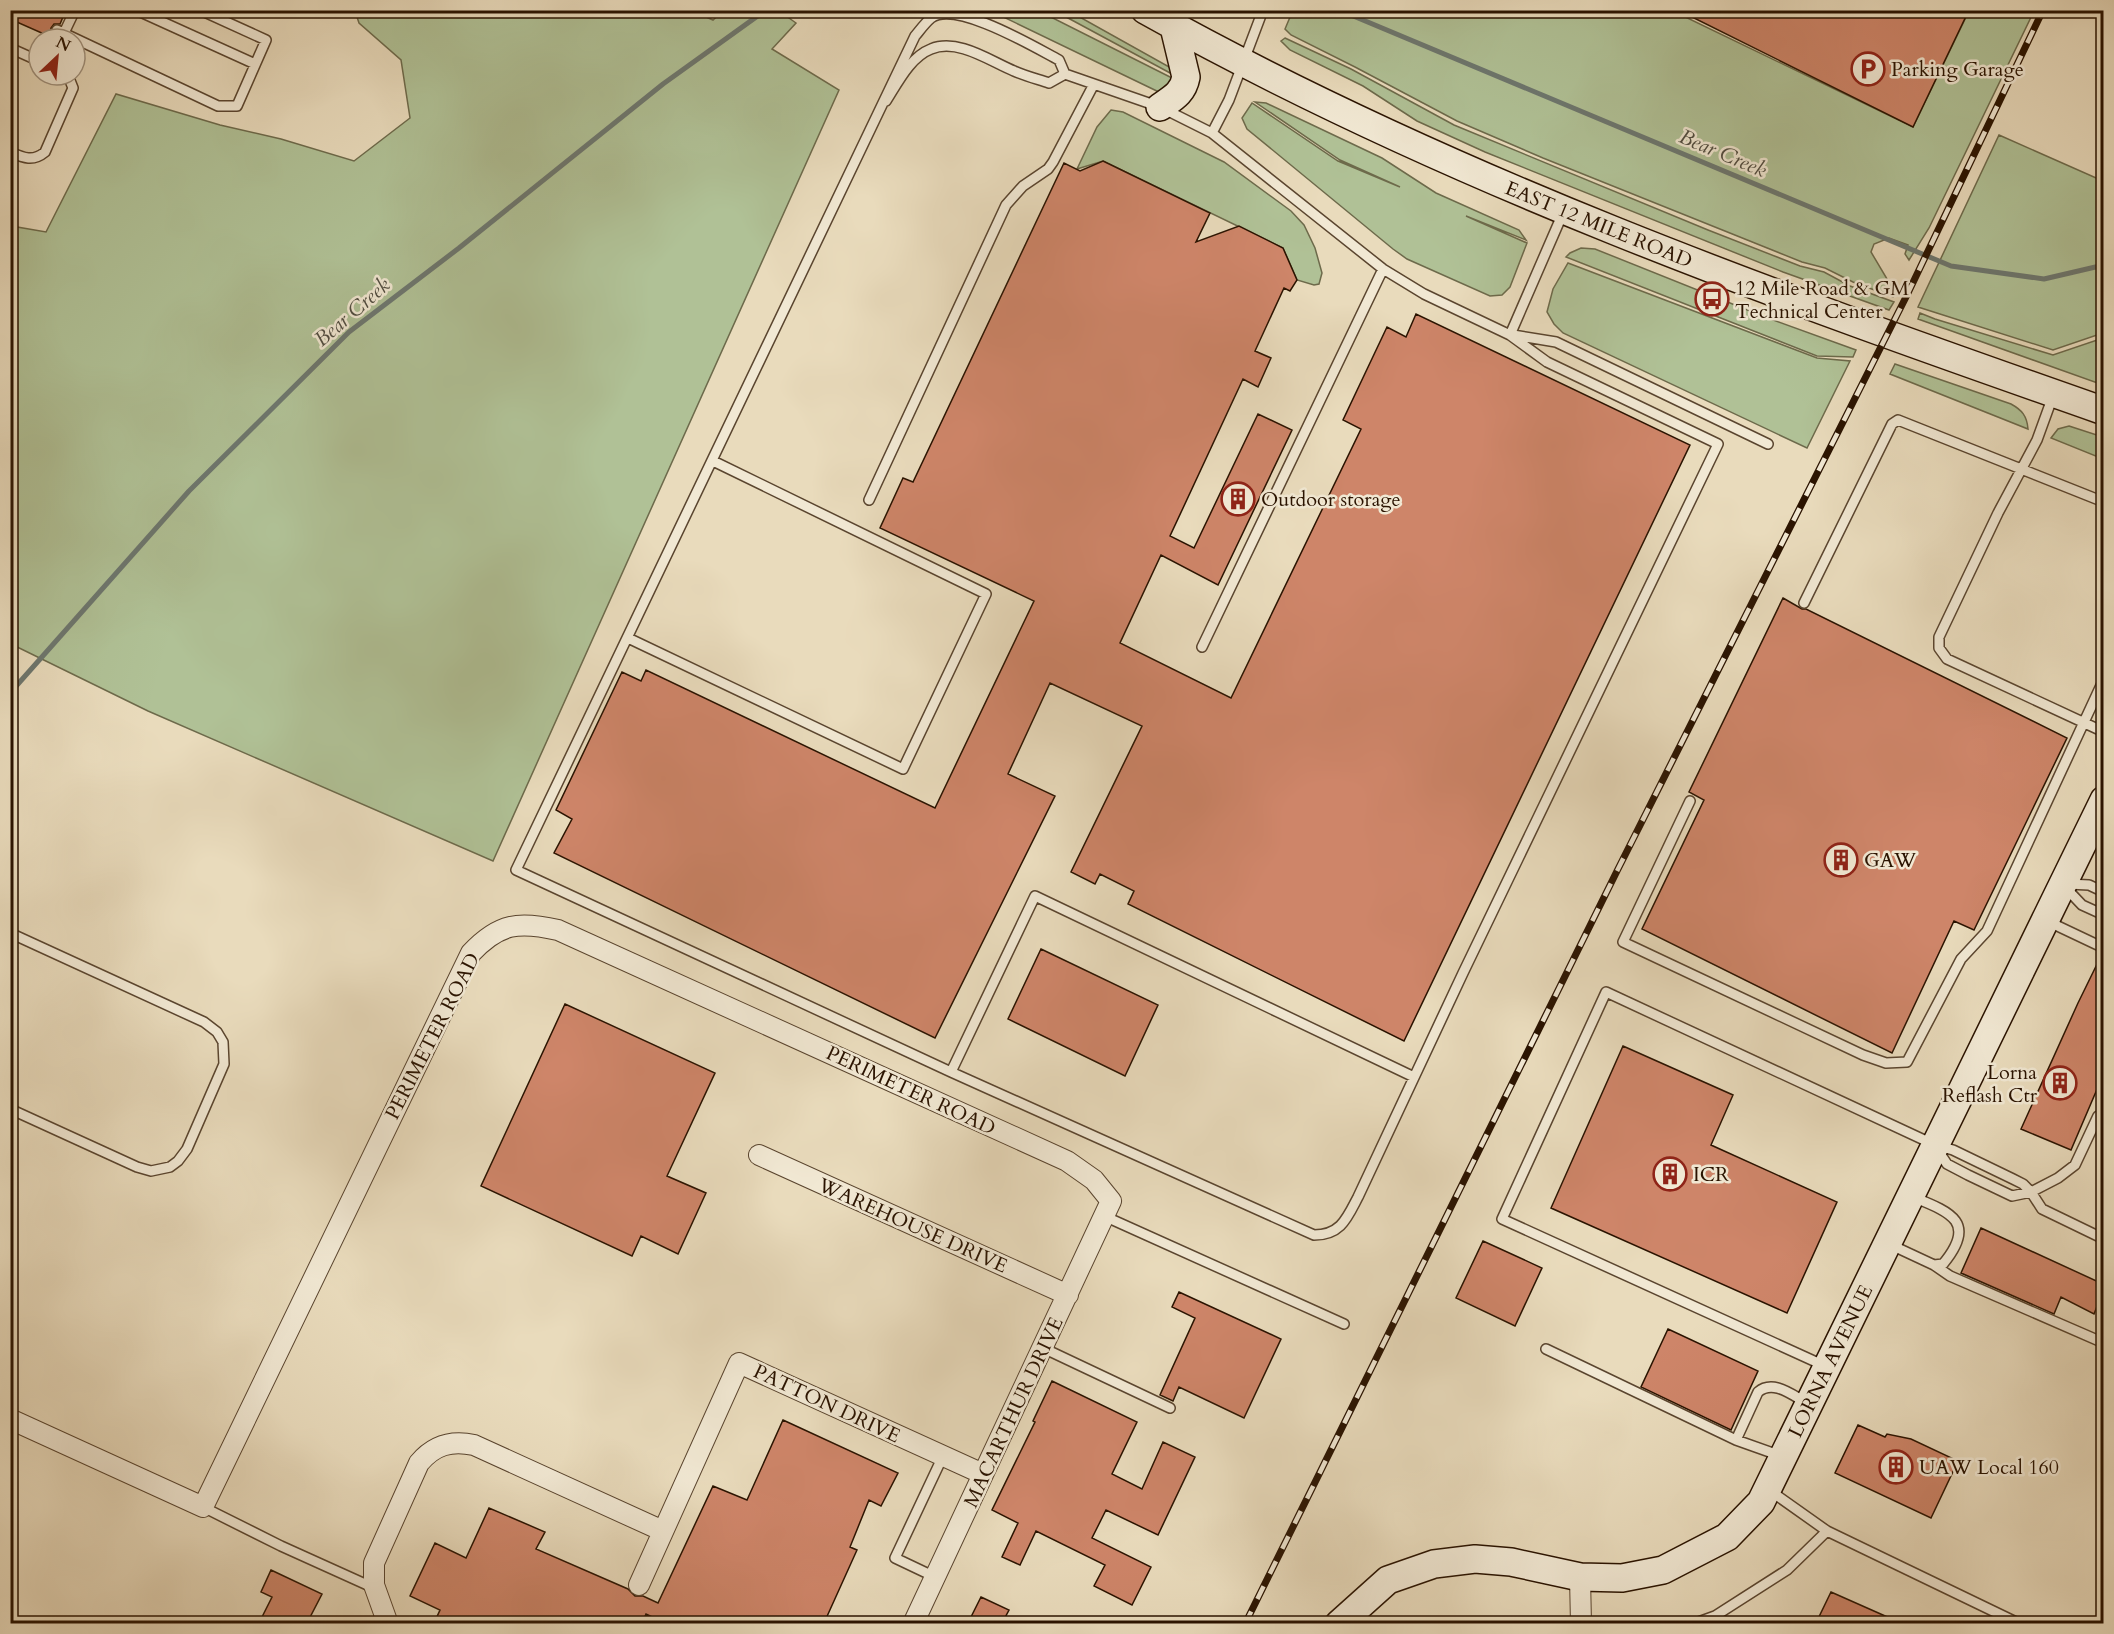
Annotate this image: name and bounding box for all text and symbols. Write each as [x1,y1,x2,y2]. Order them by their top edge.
north arrow [27,27,87,87]
text: N [52,31,74,57]
parking icon: Parking Garage [1850,51,1886,87]
place label: Parking Garage [1891,56,2024,83]
water label: Bear Creek [1675,122,1772,185]
street label: EAST 12 MILE ROAD [1501,175,1696,274]
water label: Bear Creek [308,271,397,354]
place label: 12 Mile Road & GM Technical Center [1735,275,1909,325]
bus stop icon: 12 Mile Road & GM Technical Center [1694,281,1730,317]
building icon: Outdoor storage [1220,481,1256,517]
place label: Outdoor storage [1261,486,1401,513]
building icon: GAW [1823,842,1859,878]
place label: GAW [1864,847,1917,874]
street label: PERIMETER ROAD [379,948,486,1124]
street label: PERIMETER ROAD [822,1039,1000,1142]
place label: Lorna Reflash Ctr [1942,1059,2038,1109]
building icon: Lorna Reflash Ctr [2042,1065,2078,1101]
building icon: ICR [1652,1156,1688,1192]
place label: ICR [1693,1161,1729,1188]
street label: WAREHOUSE DRIVE [813,1171,1012,1279]
street label: LORNA AVENUE [1782,1280,1879,1442]
street label: MACARTHUR DRIVE [957,1313,1070,1512]
street label: PATTON DRIVE [749,1358,905,1449]
building icon: UAW Local 160 [1878,1449,1914,1485]
place label: UAW Local 160 [1919,1454,2059,1481]

